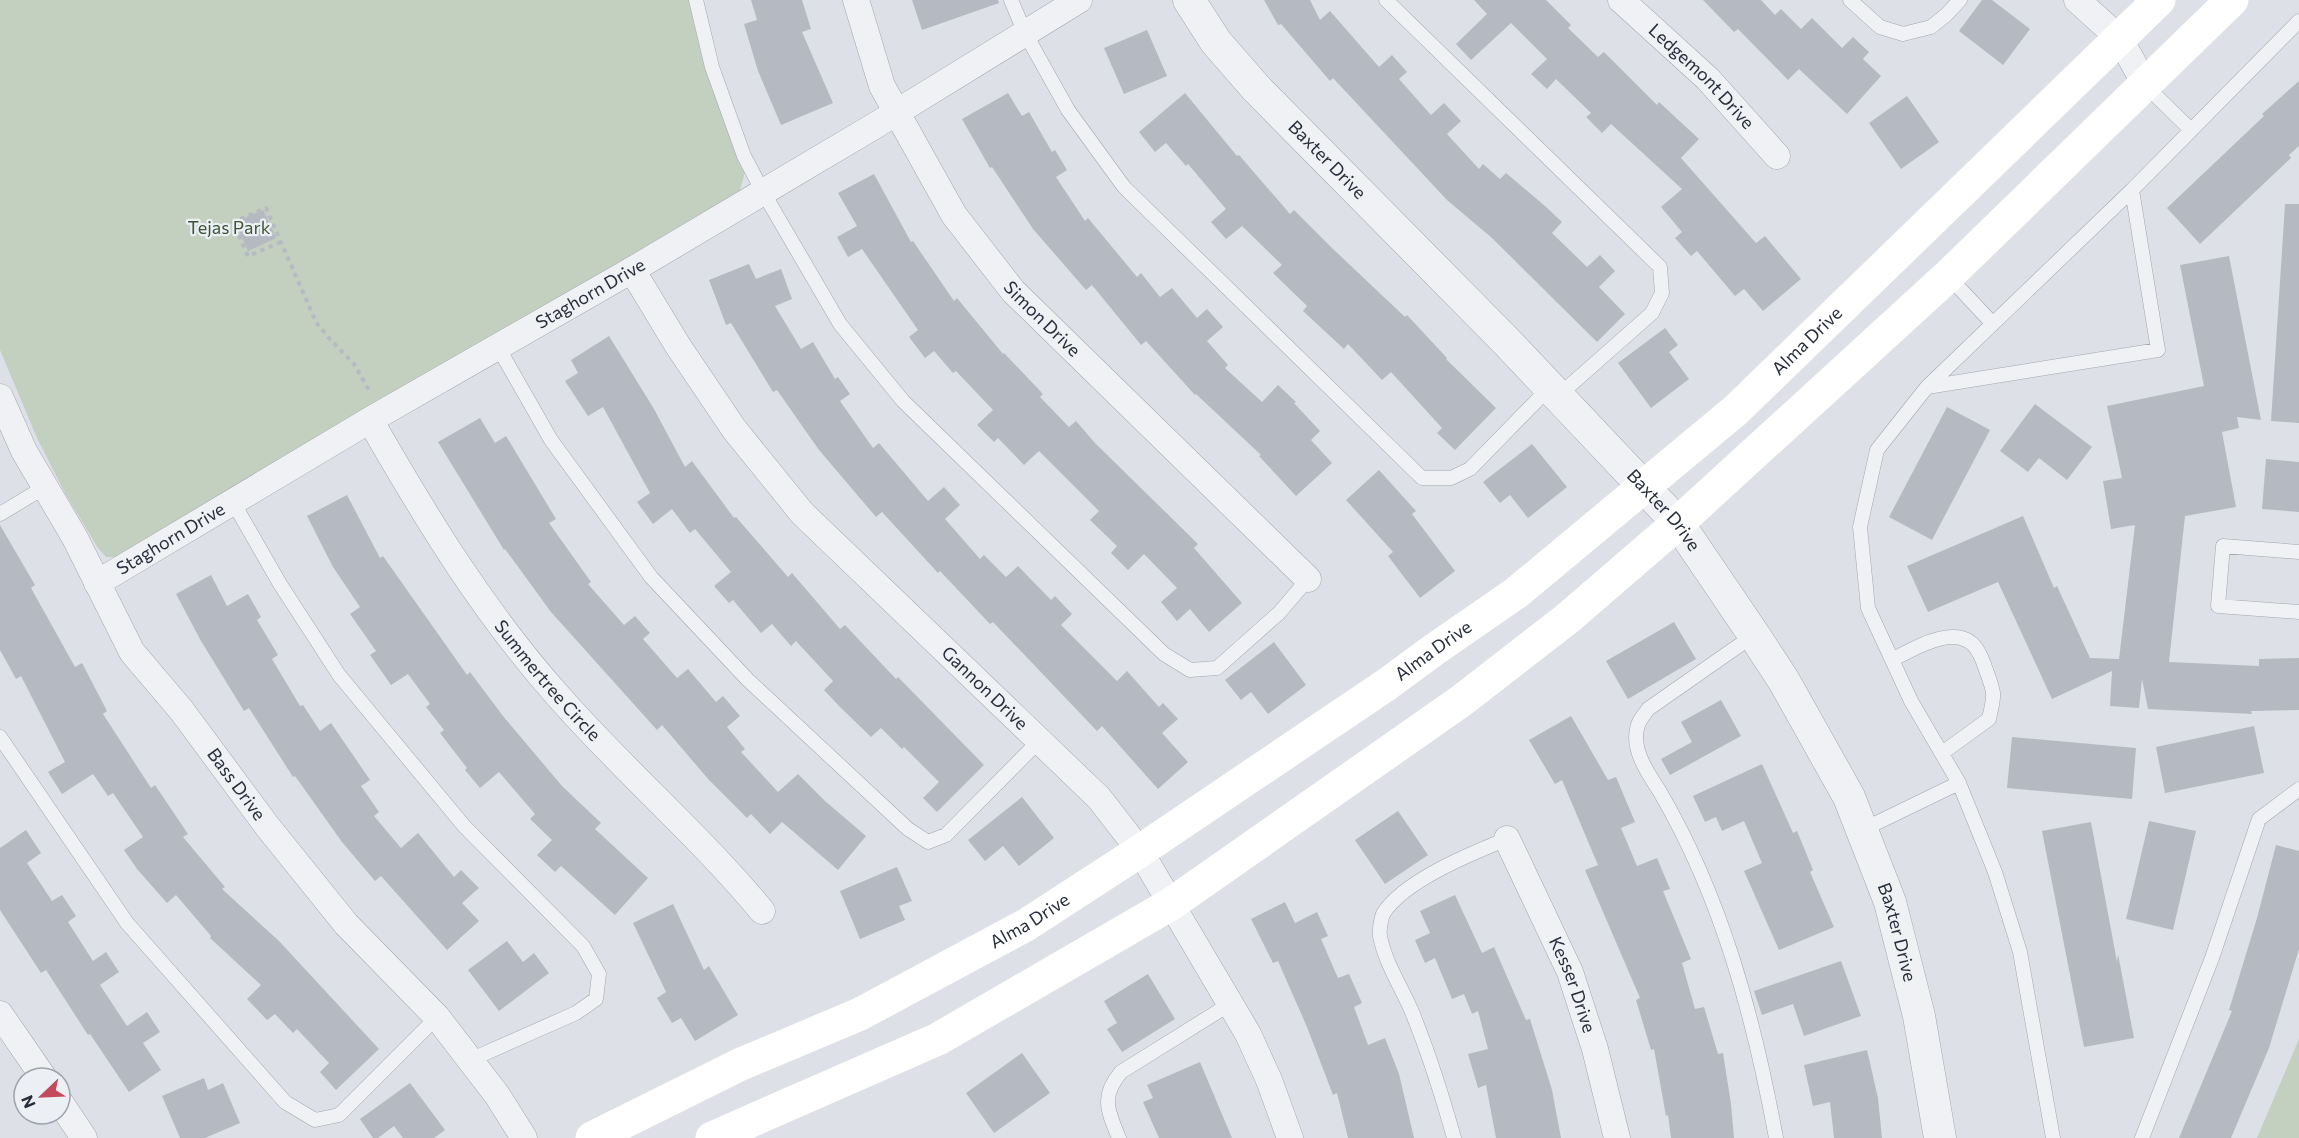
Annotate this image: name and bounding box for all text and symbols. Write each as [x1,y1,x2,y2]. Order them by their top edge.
street label: Ledgemont Drive [1644,19,1759,133]
street label: Baxter Drive [1284,115,1371,203]
park label: Tejas Park [188,216,271,238]
street label: Staghorn Drive [531,253,649,333]
street label: Simon Drive [999,276,1086,361]
street label: Alma Drive [1767,301,1846,379]
street label: Baxter Drive [1623,464,1706,555]
street label: Staghorn Drive [112,497,229,579]
street label: Summertree Circle [490,615,606,745]
street label: Alma Drive [1390,615,1475,685]
street label: Gannon Drive [937,641,1033,734]
street label: Bass Drive [203,743,271,824]
street label: Baxter Drive [1874,879,1922,984]
street label: Alma Drive [986,888,1073,952]
street label: Kesser Drive [1545,933,1601,1035]
north arrow [12,1066,72,1126]
text: N [17,1093,39,1111]

